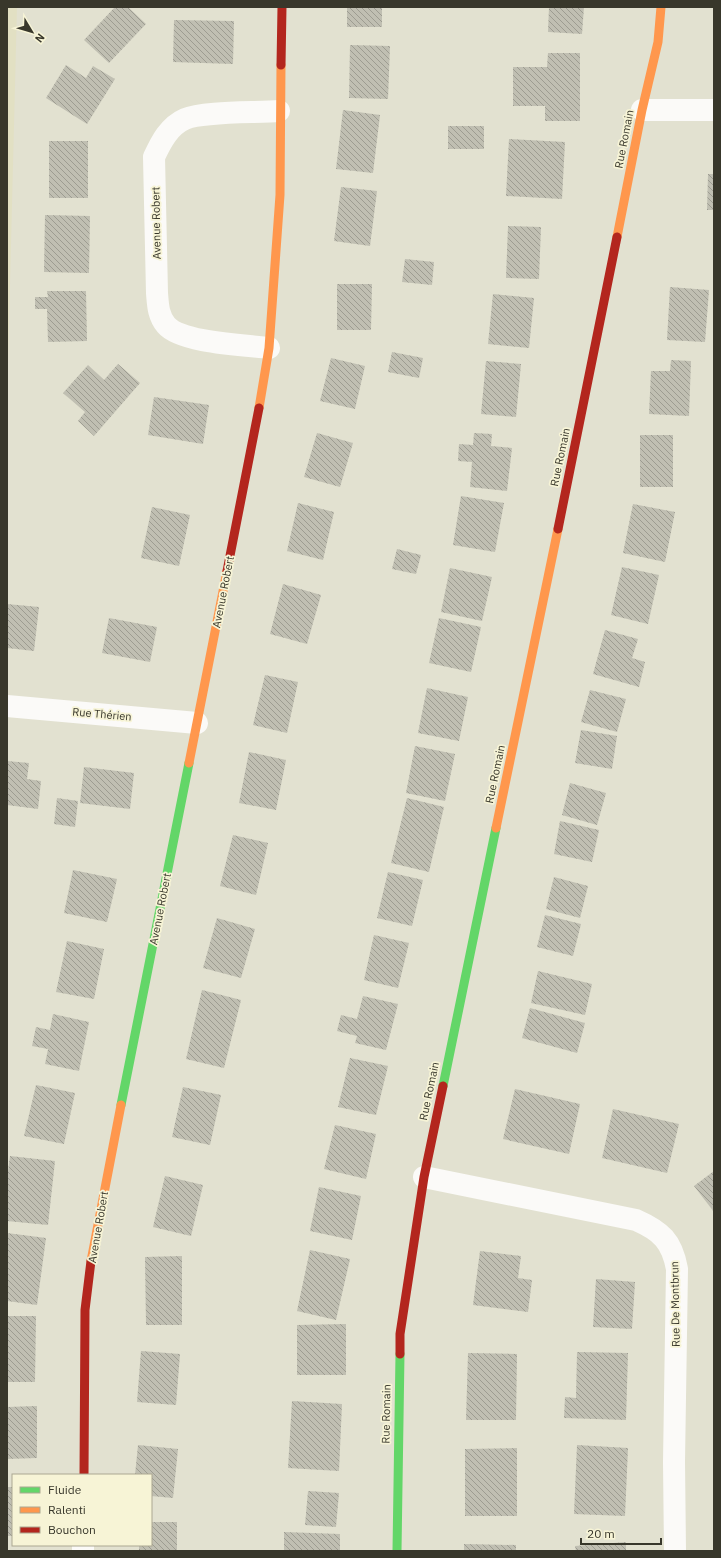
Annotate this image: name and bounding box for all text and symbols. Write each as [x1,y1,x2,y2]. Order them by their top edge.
north arrow [12,12,52,52]
text: N [32,31,48,46]
street label: Rue Romain [611,108,637,170]
street label: Avenue Robert [148,186,164,259]
street label: Rue Romain [547,426,573,488]
street label: Avenue Robert [209,555,237,629]
street label: Rue Thérien [72,704,132,724]
street label: Rue Romain [482,743,508,805]
street label: Avenue Robert [146,872,174,946]
street label: Rue Romain [416,1060,442,1122]
street label: Avenue Robert [85,1190,111,1264]
street label: Rue De Montbrun [667,1261,683,1347]
street label: Rue Romain [378,1384,394,1444]
legend [12,1474,152,1546]
text: Fluide [48,1482,82,1497]
text: Ralenti [48,1502,86,1517]
scale bar [581,1520,661,1546]
text: Bouchon [48,1522,96,1537]
text: 20 m [587,1526,615,1541]

